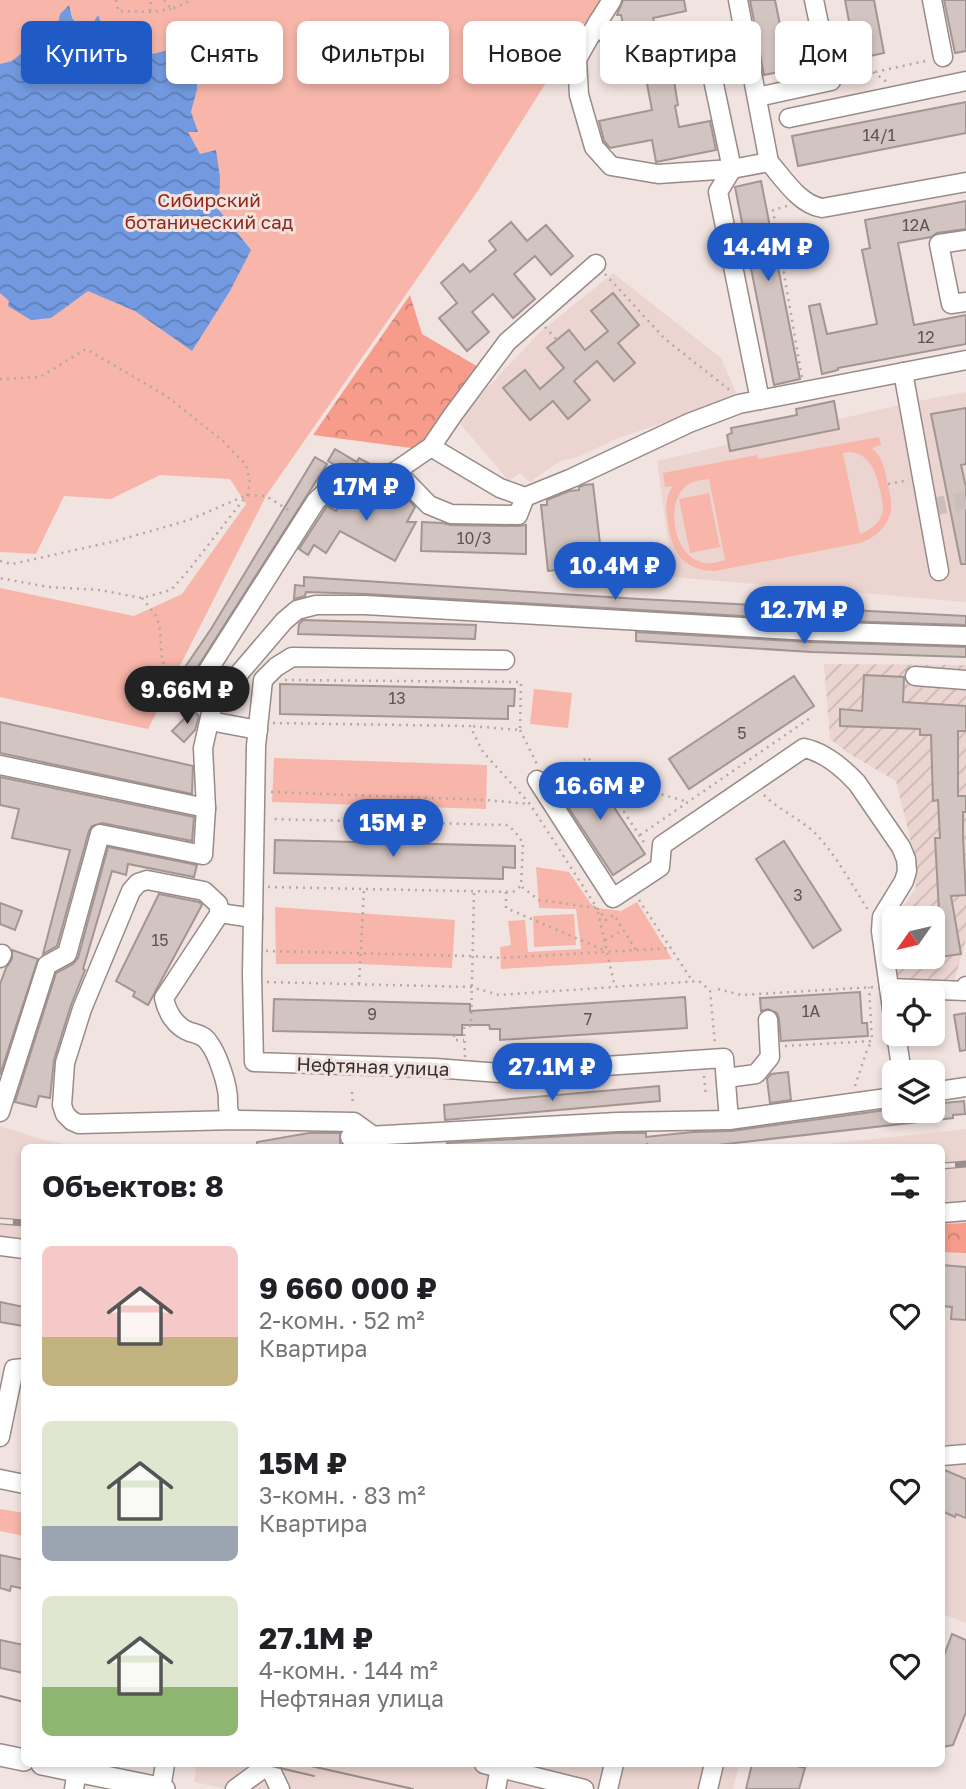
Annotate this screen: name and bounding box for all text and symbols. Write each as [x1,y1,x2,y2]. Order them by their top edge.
chip: Купить [21,21,152,84]
chip: Снять [166,21,283,84]
chip: Фильтры [297,21,449,84]
chip: Новое [463,21,586,84]
chip: Квартира [600,21,761,84]
chip: Дом [775,21,872,84]
house number: 14/1 [863,125,896,145]
park label: Сибирский ботанический сад [125,188,294,233]
house number: 12А [902,215,930,235]
pin: 14.4M ₽ [703,224,833,283]
text: 14.4M ₽ [723,232,813,260]
house number: 12 [917,327,935,347]
pin: 17M ₽ [317,463,415,523]
text: 17M ₽ [333,472,399,500]
house number: 10/3 [457,528,491,548]
pin: 10.4M ₽ [550,542,680,602]
text: 10.4M ₽ [570,551,660,579]
pin: 12.7M ₽ [739,586,869,646]
text: 12.7M ₽ [760,595,848,623]
pin: 9.66M ₽ [122,666,252,726]
text: 9.66M ₽ [141,675,233,703]
house number: 13 [388,688,406,708]
house number: 5 [737,723,747,743]
pin: 16.6M ₽ [535,762,665,822]
text: 16.6M ₽ [555,771,645,799]
pin: 15M ₽ [344,800,442,859]
text: 15M ₽ [359,808,427,836]
house number: 3 [793,885,803,905]
north arrow [882,906,945,970]
map controls [882,906,945,1123]
house number: 15 [151,930,169,950]
button: locate [882,983,945,1046]
house number: 1А [802,1001,821,1021]
house number: 9 [367,1004,377,1024]
house number: 7 [584,1009,592,1029]
pin: 27.1M ₽ [487,1044,617,1103]
street label: Нефтяная улица [296,1052,450,1080]
text: 27.1M ₽ [508,1052,596,1080]
button: layers [882,1060,945,1123]
icon: filters [886,1167,924,1205]
text: Объектов: 8 [42,1168,224,1204]
text: 9 660 000 ₽ [259,1270,437,1306]
icon: home [98,1274,182,1358]
icon: heart [886,1297,924,1335]
text: 2-комн. · 52 m² [259,1306,425,1334]
text: Квартира [259,1334,367,1362]
text: 15M ₽ [259,1445,347,1481]
icon: home [98,1449,182,1533]
icon: heart [886,1472,924,1510]
text: 3-комн. · 83 m² [259,1481,426,1509]
text: Квартира [259,1509,367,1537]
text: 27.1M ₽ [259,1620,373,1656]
icon: home [98,1624,182,1708]
icon: heart [886,1647,924,1685]
text: 4-комн. · 144 m² [259,1656,438,1684]
text: Нефтяная улица [259,1684,444,1712]

